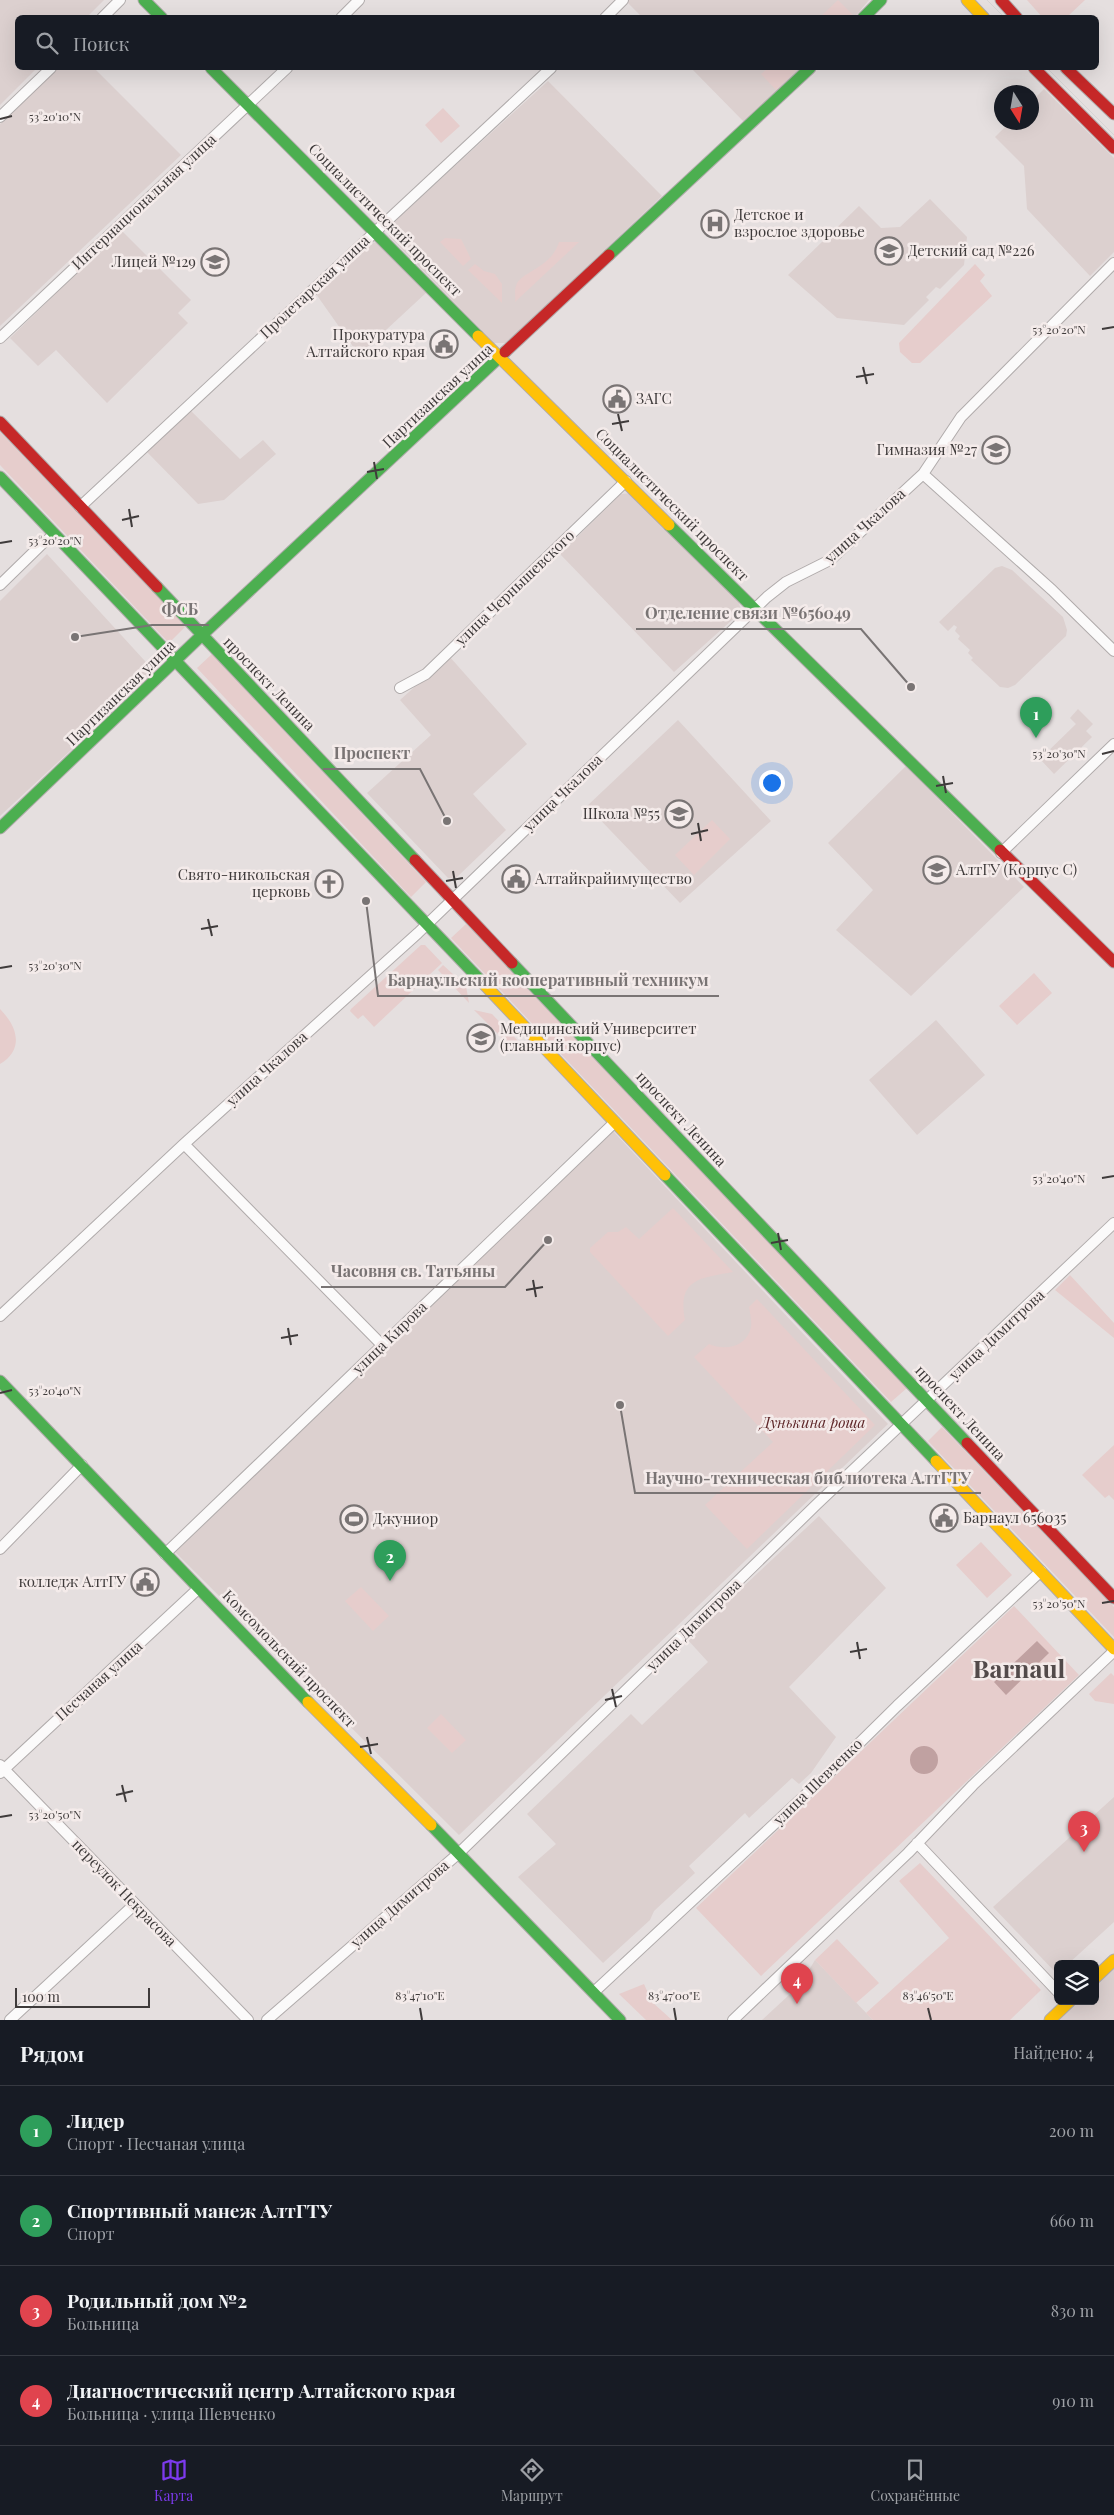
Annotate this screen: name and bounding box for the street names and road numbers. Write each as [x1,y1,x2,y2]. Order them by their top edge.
street label: Интернациональная улица [67,129,220,274]
street label: Социалистический проспект [305,138,467,300]
street label: Пролетарская улица [255,230,374,342]
street label: Партизанская улица [378,338,497,452]
street label: Социалистический проспект [592,423,754,585]
street label: улица Чкалова [819,483,910,568]
street label: улица Чернышевского [450,525,578,650]
street label: проспект Ленина [220,632,320,735]
street label: Партизанская улица [61,635,180,750]
street label: улица Чкалова [518,749,607,836]
street label: улица Чкалова [221,1026,312,1111]
street label: проспект Ленина [632,1066,732,1171]
street label: улица Димитрова [943,1284,1049,1385]
street label: улица Кирова [347,1296,431,1379]
street label: проспект Ленина [911,1360,1011,1465]
street label: улица Димитрова [641,1574,745,1675]
street label: Комсомольский проспект [219,1585,361,1731]
street label: Песчаная улица [50,1635,147,1725]
street label: улица Шевченко [768,1734,866,1830]
street label: переулок Некрасова [68,1834,182,1951]
street label: улица Димитрова [345,1855,453,1952]

